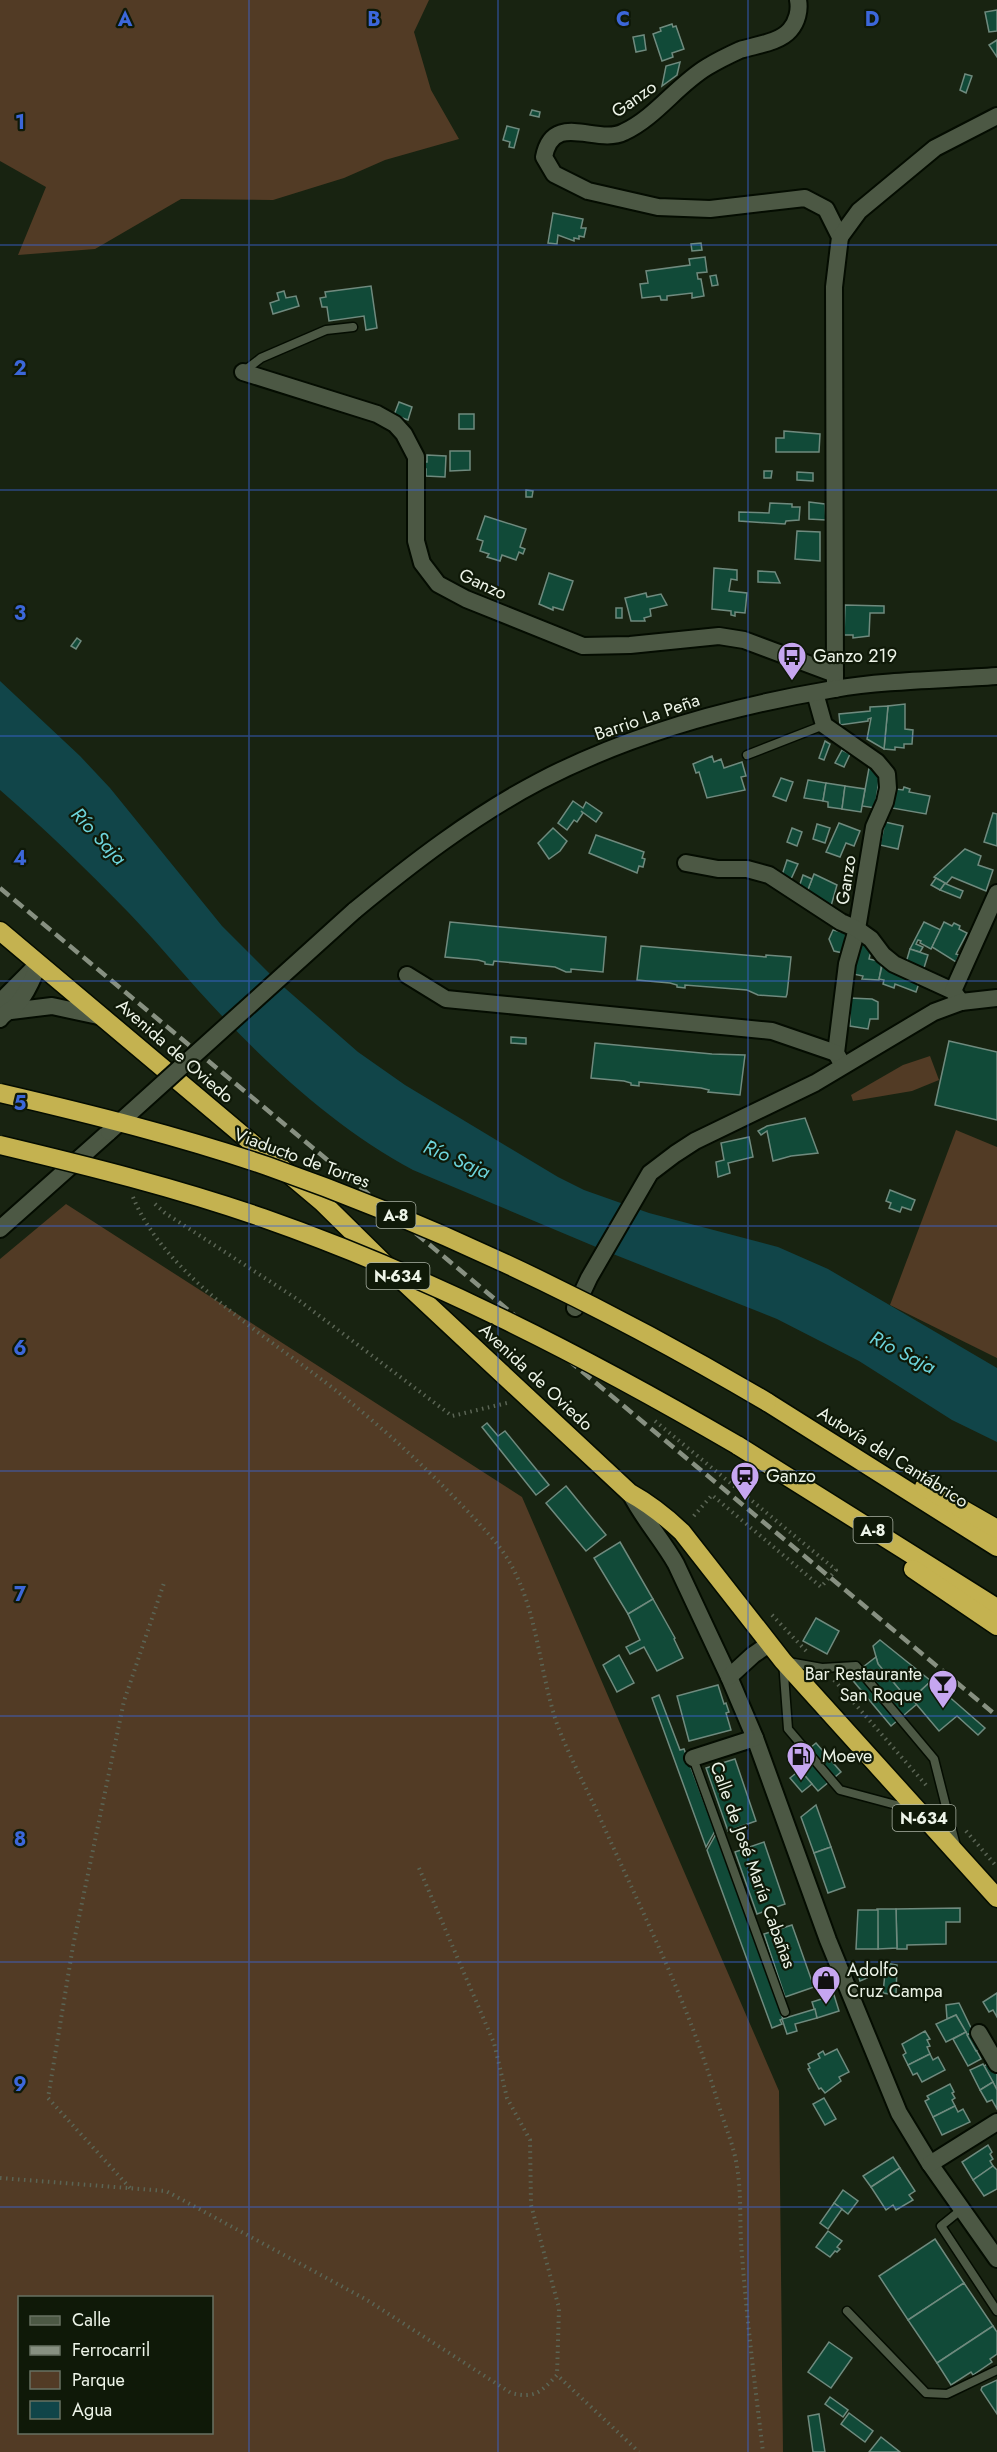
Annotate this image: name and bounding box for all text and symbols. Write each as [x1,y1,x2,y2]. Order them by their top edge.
text: A [117,5,133,34]
text: B [367,5,381,34]
text: C [616,5,630,34]
text: D [865,5,879,34]
street label: Ganzo [606,74,662,124]
text: 1 [15,108,25,137]
text: 2 [13,354,27,383]
street label: Ganzo [455,562,511,606]
text: 3 [14,599,26,628]
bus stop icon: Ganzo 219 [776,640,808,682]
place label: Ganzo 219 [813,643,897,669]
street label: Barrio La Peña [591,687,703,747]
water label: Río Saja [64,801,133,872]
text: 4 [13,844,27,873]
street label: Ganzo [829,853,863,907]
street label: Avenida de Oviedo [111,993,239,1109]
text: 5 [14,1089,27,1118]
street label: Viaducto de Torres [230,1121,374,1195]
water label: Río Saja [419,1132,495,1187]
road number: A-8 [376,1202,416,1228]
road number: N-634 [366,1263,430,1289]
street label: Avenida de Oviedo [473,1317,599,1437]
water label: Río Saja [865,1324,941,1381]
text: 6 [13,1334,27,1363]
street label: Autovía del Cantábrico [812,1400,974,1514]
station icon: Ganzo [729,1460,761,1502]
place label: Ganzo [766,1463,816,1489]
road number: A-8 [854,1517,892,1543]
text: 7 [14,1580,27,1609]
place label: Bar Restaurante San Roque [805,1661,922,1708]
bar icon: Bar Restaurante San Roque [927,1668,959,1710]
fuel station icon: Moeve [785,1740,817,1782]
place label: Moeve [822,1743,872,1769]
street label: Calle de José María Cabañas [703,1758,803,1972]
road number: N-634 [892,1805,956,1831]
text: 8 [14,1825,26,1854]
place label: Adolfo Cruz Campa [847,1957,943,2004]
shop icon: Adolfo Cruz Campa [810,1964,842,2006]
text: 9 [13,2070,27,2099]
legend [18,2296,213,2434]
text: Calle [72,2307,111,2333]
text: Ferrocarril [72,2337,150,2363]
text: Parque [72,2367,125,2393]
text: Agua [72,2397,112,2423]

